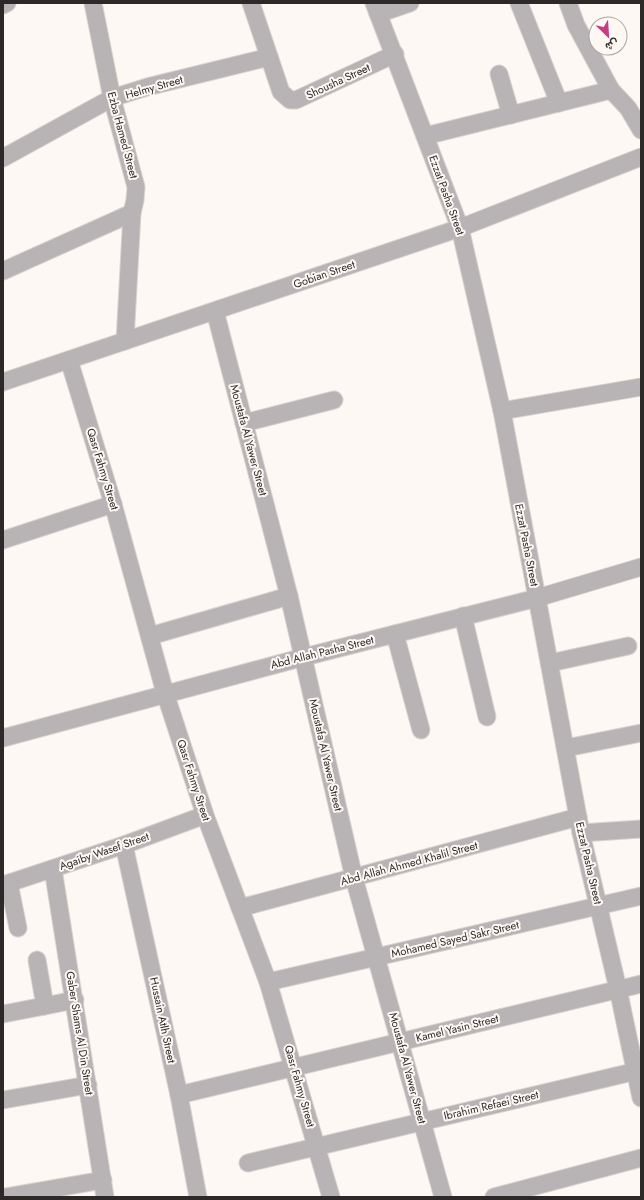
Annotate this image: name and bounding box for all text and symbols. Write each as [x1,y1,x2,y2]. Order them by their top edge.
north arrow [588,16,628,56]
text: ش [603,35,622,55]
street label: Shousha Street [304,59,373,103]
street label: Helmy Street [123,71,185,103]
street label: Ezba Hamed Street [104,90,142,180]
street label: Ezzat Pasha Street [425,153,469,237]
street label: Gobian Street [291,256,357,292]
street label: Moustafa Al Yawer Street [226,383,272,498]
street label: Qasr Fahmy Street [83,426,123,512]
street label: Ezzat Pasha Street [511,502,543,588]
street label: Abd Allah Pasha Street [269,631,376,673]
street label: Moustafa Al Yawer Street [305,697,347,813]
street label: Qasr Fahmy Street [173,737,215,823]
street label: Ezzat Pasha Street [572,820,606,906]
street label: Agaiby Wasef Street [57,828,151,874]
street label: Abd Allah Ahmed Khalil Street [339,837,480,889]
street label: Mohamed Sayed Sakr Street [390,916,521,961]
street label: Gaber Shams Al Din Street [62,970,98,1096]
street label: Hussain Atlh Street [146,976,180,1065]
street label: Kamel Yasin Street [414,1010,500,1046]
street label: Moustafa Al Yawer Street [385,1011,431,1126]
street label: Qasr Fahmy Street [281,1043,319,1129]
street label: Ibrahim Refaei Street [442,1086,540,1124]

